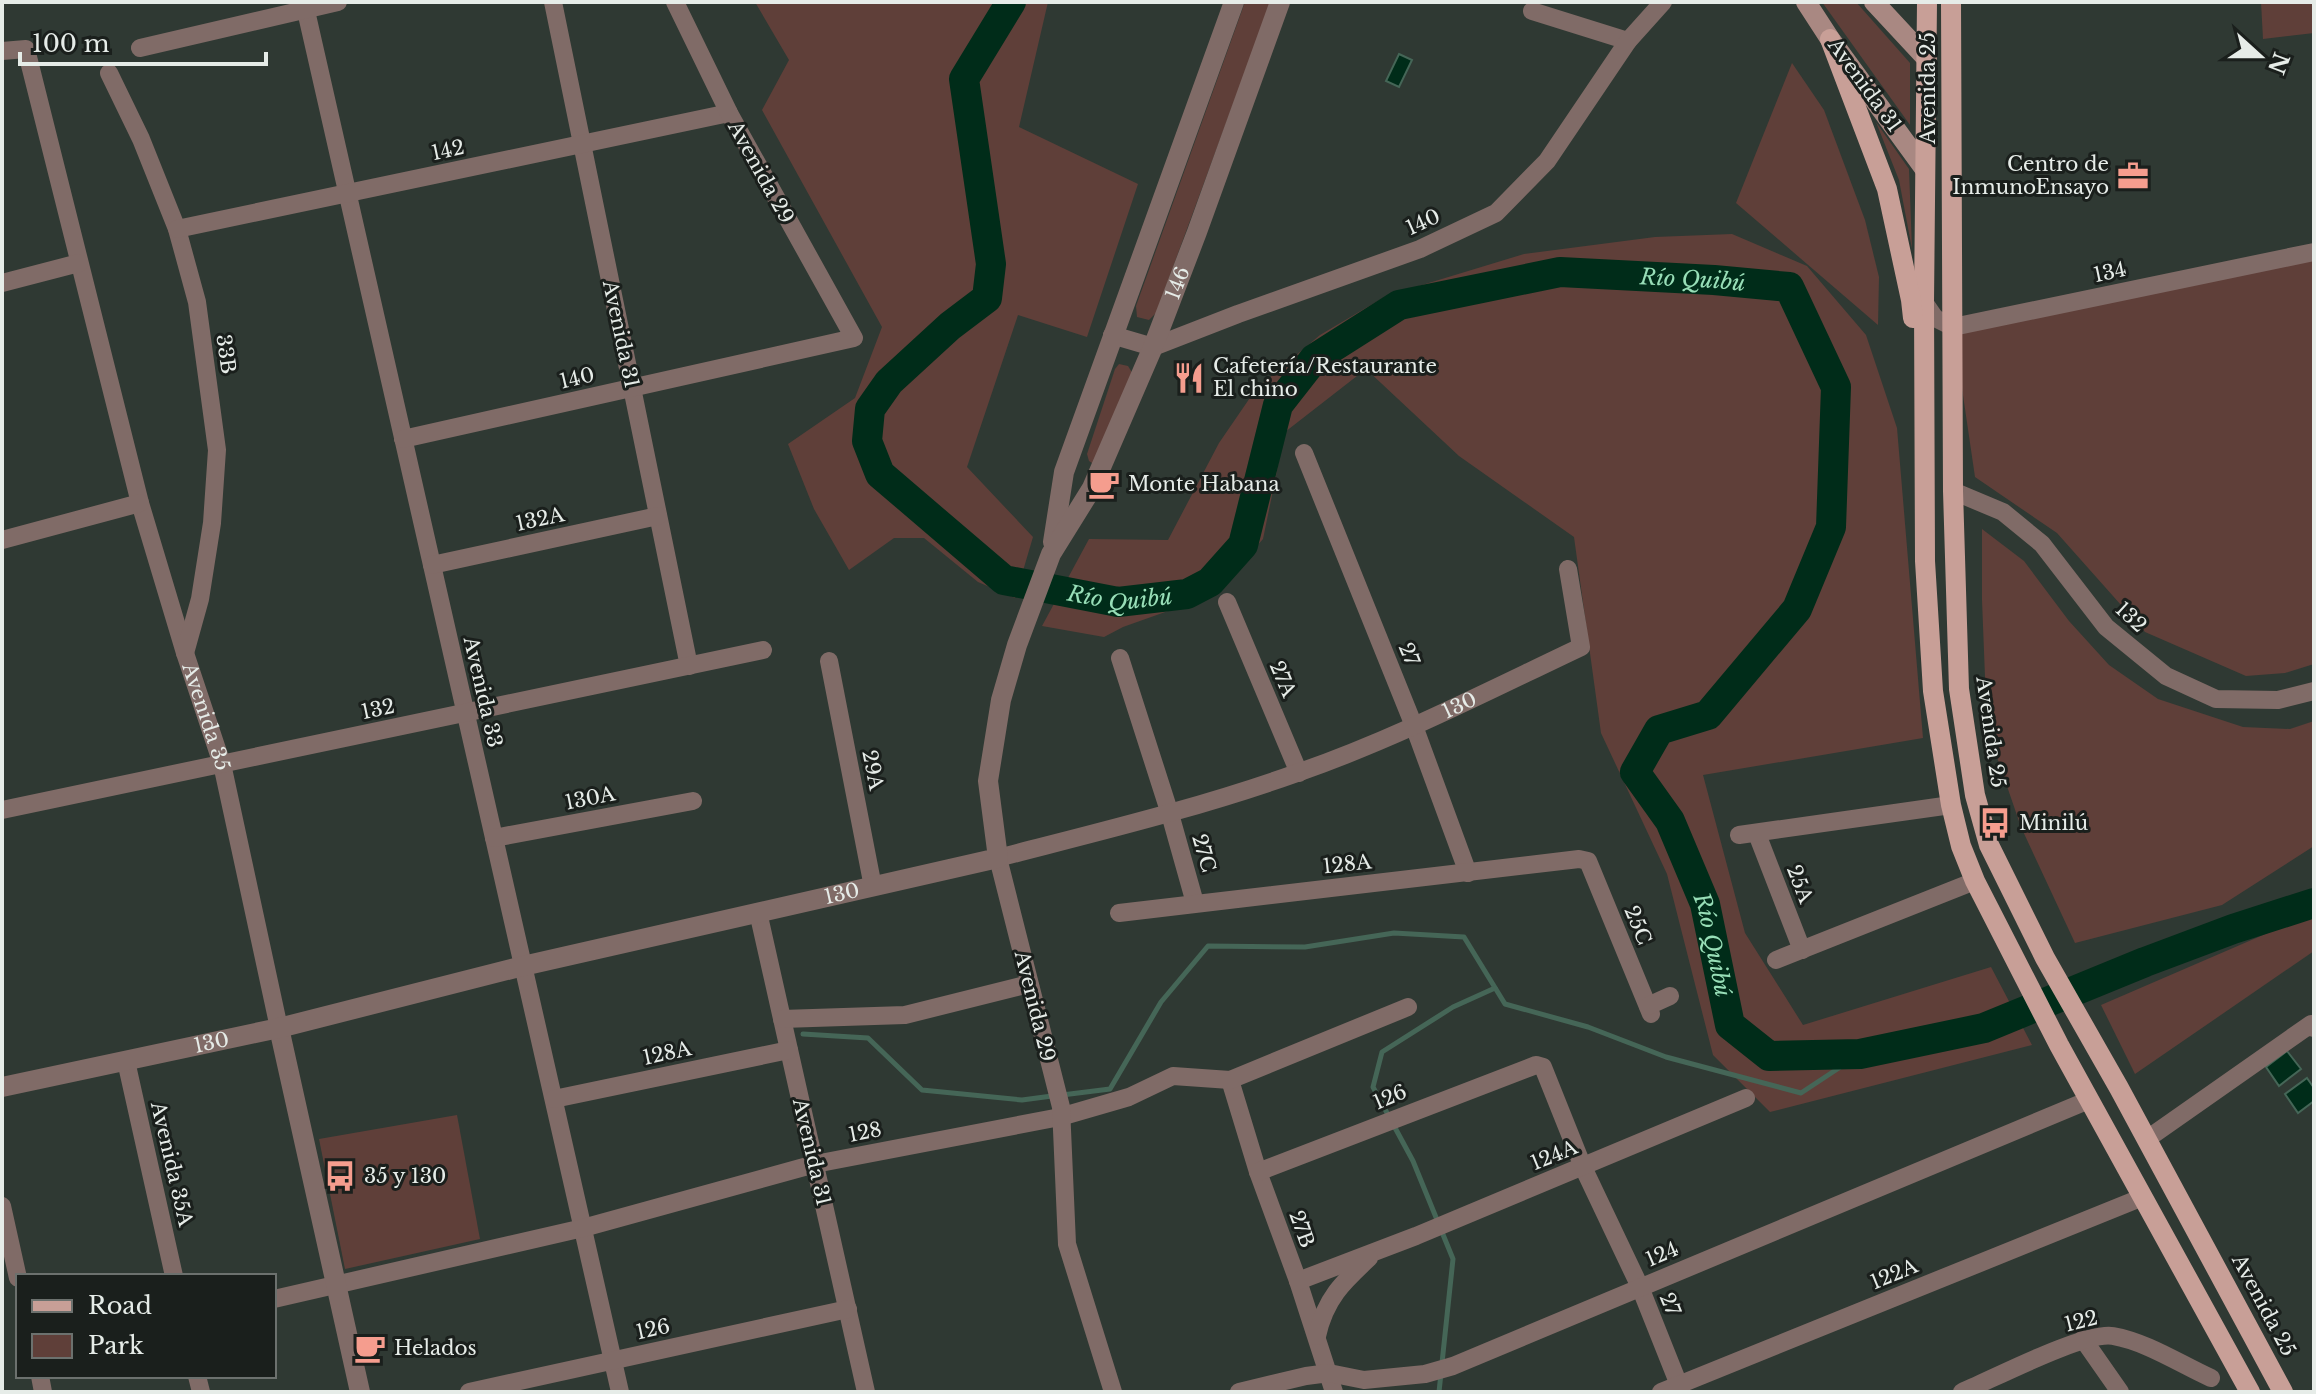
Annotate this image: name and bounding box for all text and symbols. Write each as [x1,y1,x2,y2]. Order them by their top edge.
scale bar [20,16,266,66]
north arrow [2220,16,2300,96]
text: 100 m [32,29,110,58]
street label: Avenida 25 [1916,32,1940,145]
street label: Avenida 31 [1823,33,1907,136]
text: N [2262,48,2295,78]
street label: Avenida 29 [723,116,799,227]
street label: 142 [429,135,467,165]
place label: Centro de InmunoEnsayo [1952,152,2109,199]
office icon: Centro de InmunoEnsayo [2116,159,2150,193]
street label: 140 [1402,204,1444,240]
street label: 134 [2091,257,2129,287]
street label: 146 [1160,263,1195,303]
water label: Río Quibú [1638,263,1746,297]
street label: Avenida 31 [598,277,644,390]
street label: 33B [211,333,241,375]
place label: Cafetería/Restaurante El chino [1213,354,1437,401]
restaurant icon: Cafetería/Restaurante El chino [1172,361,1206,395]
street label: 140 [557,362,597,394]
cafe icon: Monte Habana [1087,467,1121,501]
place label: Monte Habana [1128,472,1280,496]
street label: 132A [514,502,567,536]
water label: Río Quibú [1064,579,1174,617]
street label: 132 [2111,597,2151,637]
street label: Avenida 33 [458,633,507,750]
street label: 27 [1394,639,1425,670]
street label: 27A [1265,657,1302,701]
street label: Avenida 35 [177,659,235,773]
street label: Avenida 25 [1971,674,2011,789]
street label: 130 [1438,687,1481,724]
street label: 132 [359,694,397,724]
street label: 29A [857,748,889,793]
street label: 130A [563,781,618,815]
bus stop icon: Minilú [1978,806,2012,840]
place label: Minilú [2019,811,2088,835]
street label: 27C [1187,831,1221,875]
street label: 128A [1321,849,1373,878]
street label: 25A [1782,861,1818,907]
street label: 130 [822,878,862,909]
water label: Río Quibú [1687,888,1737,999]
street label: 25C [1619,902,1657,948]
street label: Avenida 29 [1009,947,1060,1064]
street label: 130 [191,1027,231,1058]
street label: 128A [641,1036,694,1070]
street label: 126 [1370,1079,1410,1115]
street label: Avenida 31 [788,1095,836,1208]
street label: Avenida 35A [146,1098,198,1229]
street label: 128 [846,1117,884,1147]
street label: 124A [1527,1135,1581,1175]
bus stop icon: 35 y 130 [323,1159,357,1193]
place label: 35 y 130 [364,1164,446,1188]
street label: 27B [1284,1207,1320,1251]
street label: 124 [1642,1237,1682,1271]
street label: Avenida 25 [2227,1249,2301,1360]
street label: 122A [1867,1253,1922,1294]
legend [16,1274,276,1378]
street label: 27 [1655,1289,1686,1320]
text: Road [88,1291,152,1320]
street label: 122 [2062,1305,2100,1337]
street label: 126 [634,1314,672,1344]
text: Park [88,1331,144,1360]
cafe icon: Helados [353,1331,387,1365]
place label: Helados [394,1336,477,1360]

